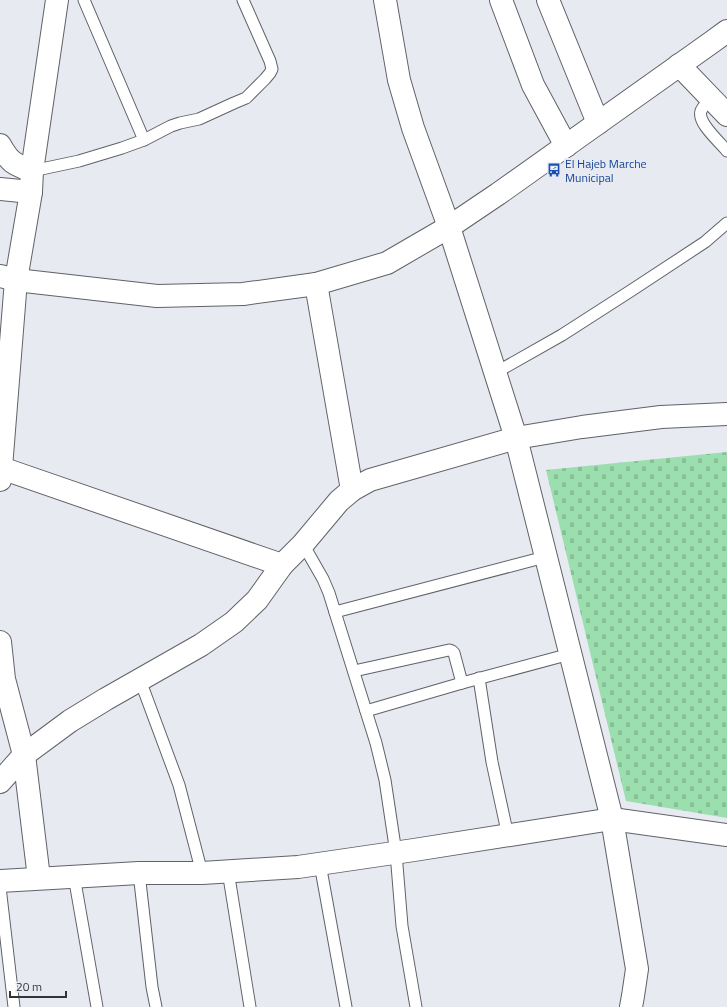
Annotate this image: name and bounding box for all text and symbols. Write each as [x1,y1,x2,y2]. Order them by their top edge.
place label: El Hajeb Marche Municipal [565,154,647,187]
bus stop icon: El Hajeb Marche Municipal [546,162,562,178]
scale bar [10,973,66,999]
text: 20 m [16,977,42,996]

